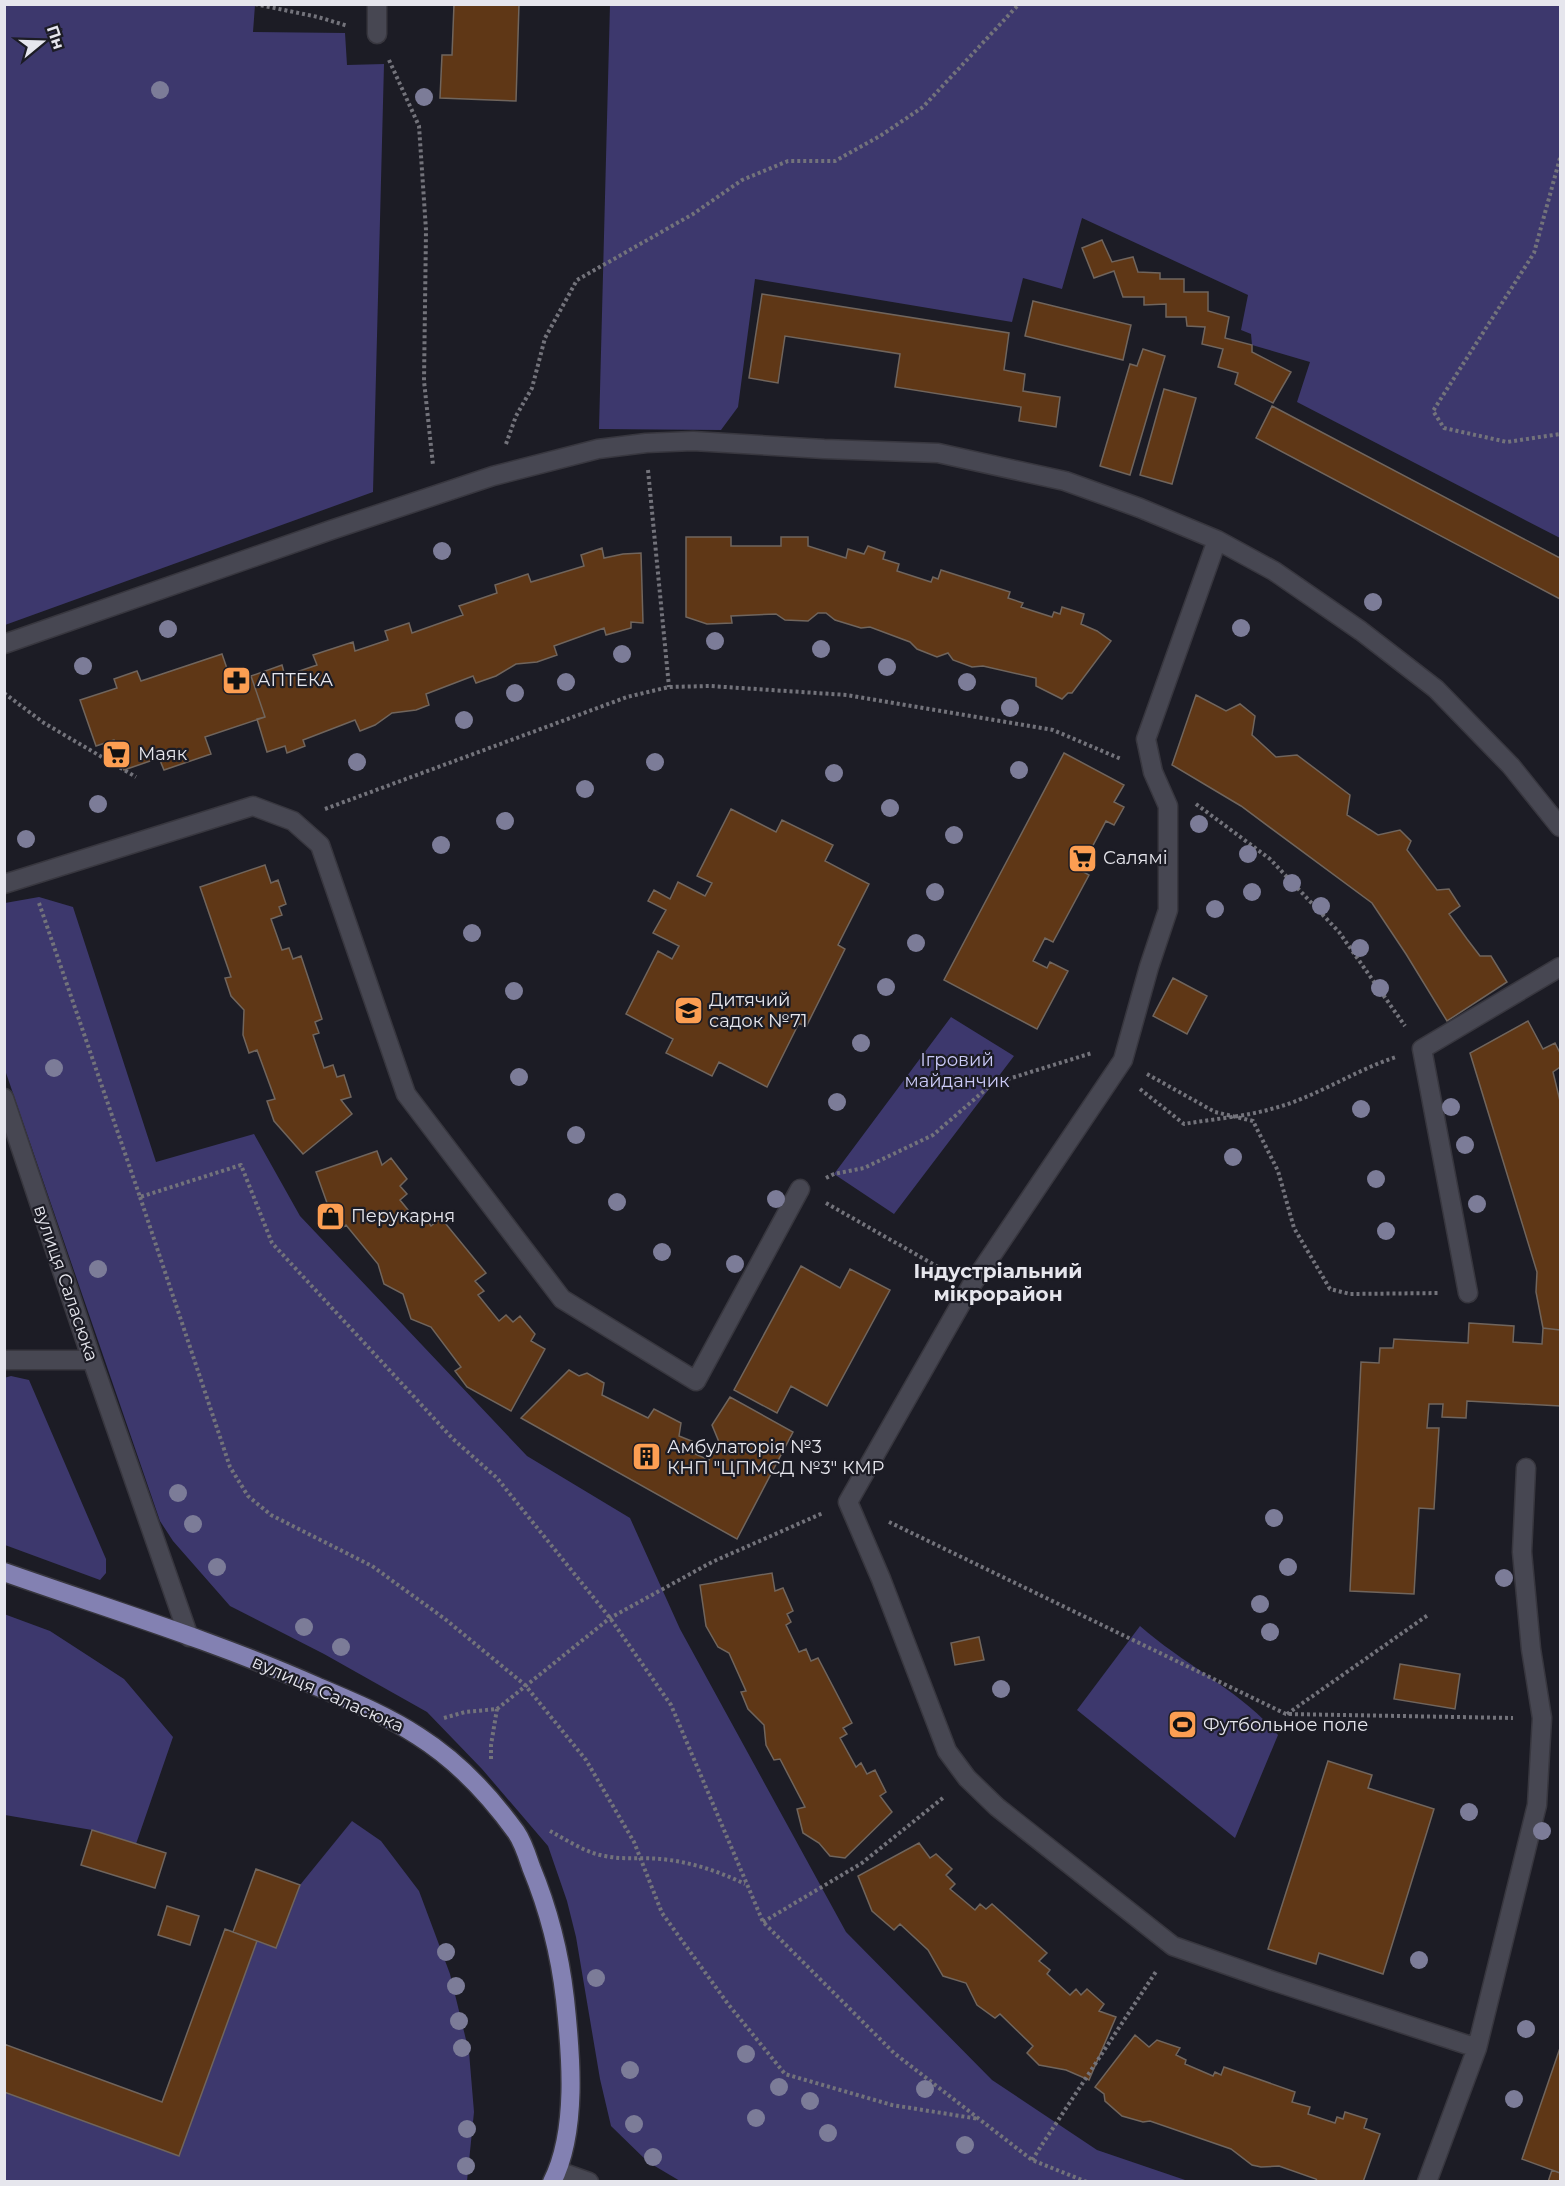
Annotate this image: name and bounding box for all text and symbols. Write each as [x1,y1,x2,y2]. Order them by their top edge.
north arrow [12,12,72,72]
text: Пн [43,23,69,52]
pharmacy icon: АПТЕКА [220,664,252,696]
place label: АПТЕКА [257,669,334,691]
supermarket icon: Маяк [101,738,133,770]
place label: Маяк [138,743,188,765]
supermarket icon: Салямі [1066,842,1098,874]
place label: Салямі [1103,847,1168,869]
place label: Дитячий садок №71 [709,989,808,1032]
school or university icon: Дитячий садок №71 [672,994,704,1026]
park label: Ігровий майданчик [904,1049,1010,1092]
shop icon: Перукарня [314,1200,346,1232]
street label: вулиця Саласюка [29,1202,103,1364]
place label: Перукарня [351,1205,455,1227]
district label: Індустріальний мікрорайон [914,1259,1082,1306]
place label: Амбулаторія №3 КНП "ЦПМСД №3" КМР [667,1436,884,1479]
building icon: Амбулаторія №3 КНП "ЦПМСД №3" КМР [630,1441,662,1473]
street label: вулиця Саласюка [249,1651,407,1737]
sports icon: Футбольное поле [1166,1709,1198,1741]
place label: Футбольное поле [1203,1714,1368,1736]

